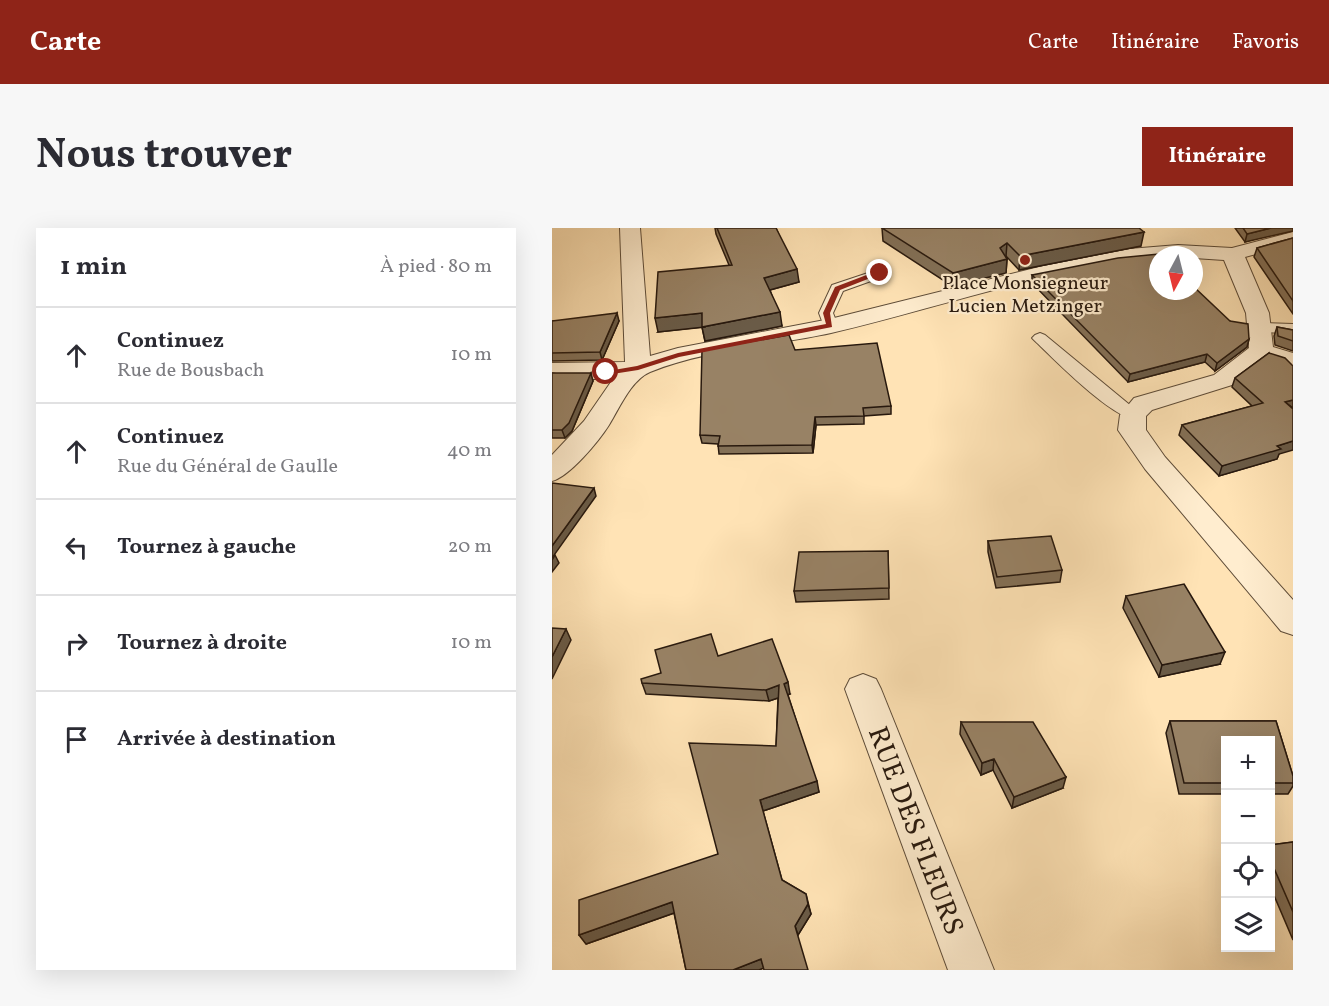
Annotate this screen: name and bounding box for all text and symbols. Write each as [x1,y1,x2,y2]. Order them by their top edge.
text: Carte [30,23,101,62]
text: Carte [1028,28,1078,57]
text: Itinéraire [1111,28,1199,57]
text: Favoris [1232,28,1299,57]
text: Nous trouver [36,127,292,186]
button: Itinéraire [1142,127,1293,186]
north arrow [1149,246,1203,300]
text: 1 min [60,249,127,285]
text: À pied · 80 m [380,253,492,281]
marker: Place Monsiegneur Lucien Metzinger [1018,253,1032,267]
route end [866,259,892,285]
place label: Place Monsiegneur Lucien Metzinger [942,270,1108,321]
text: Continuez [117,326,224,357]
icon: ahead [60,339,93,372]
text: 10 m [451,341,492,369]
text: Rue de Bousbach [117,357,264,385]
route start [592,358,618,384]
text: Continuez [117,422,224,453]
icon: ahead [60,435,93,468]
text: 40 m [447,437,492,465]
text: Rue du Général de Gaulle [117,453,338,481]
icon: left [60,531,93,564]
text: Tournez à gauche [117,532,296,563]
text: 20 m [448,533,492,561]
icon: right [60,627,93,660]
text: Tournez à droite [117,628,287,659]
text: 10 m [451,629,492,657]
street label: RUE DES FLEURS [857,721,972,941]
icon: arrive [60,723,93,756]
text: Arrivée à destination [117,724,336,755]
map controls [1221,736,1275,952]
button: + [1221,736,1275,790]
button: − [1221,790,1275,844]
button: locate [1221,844,1275,898]
button: layers [1221,898,1275,952]

